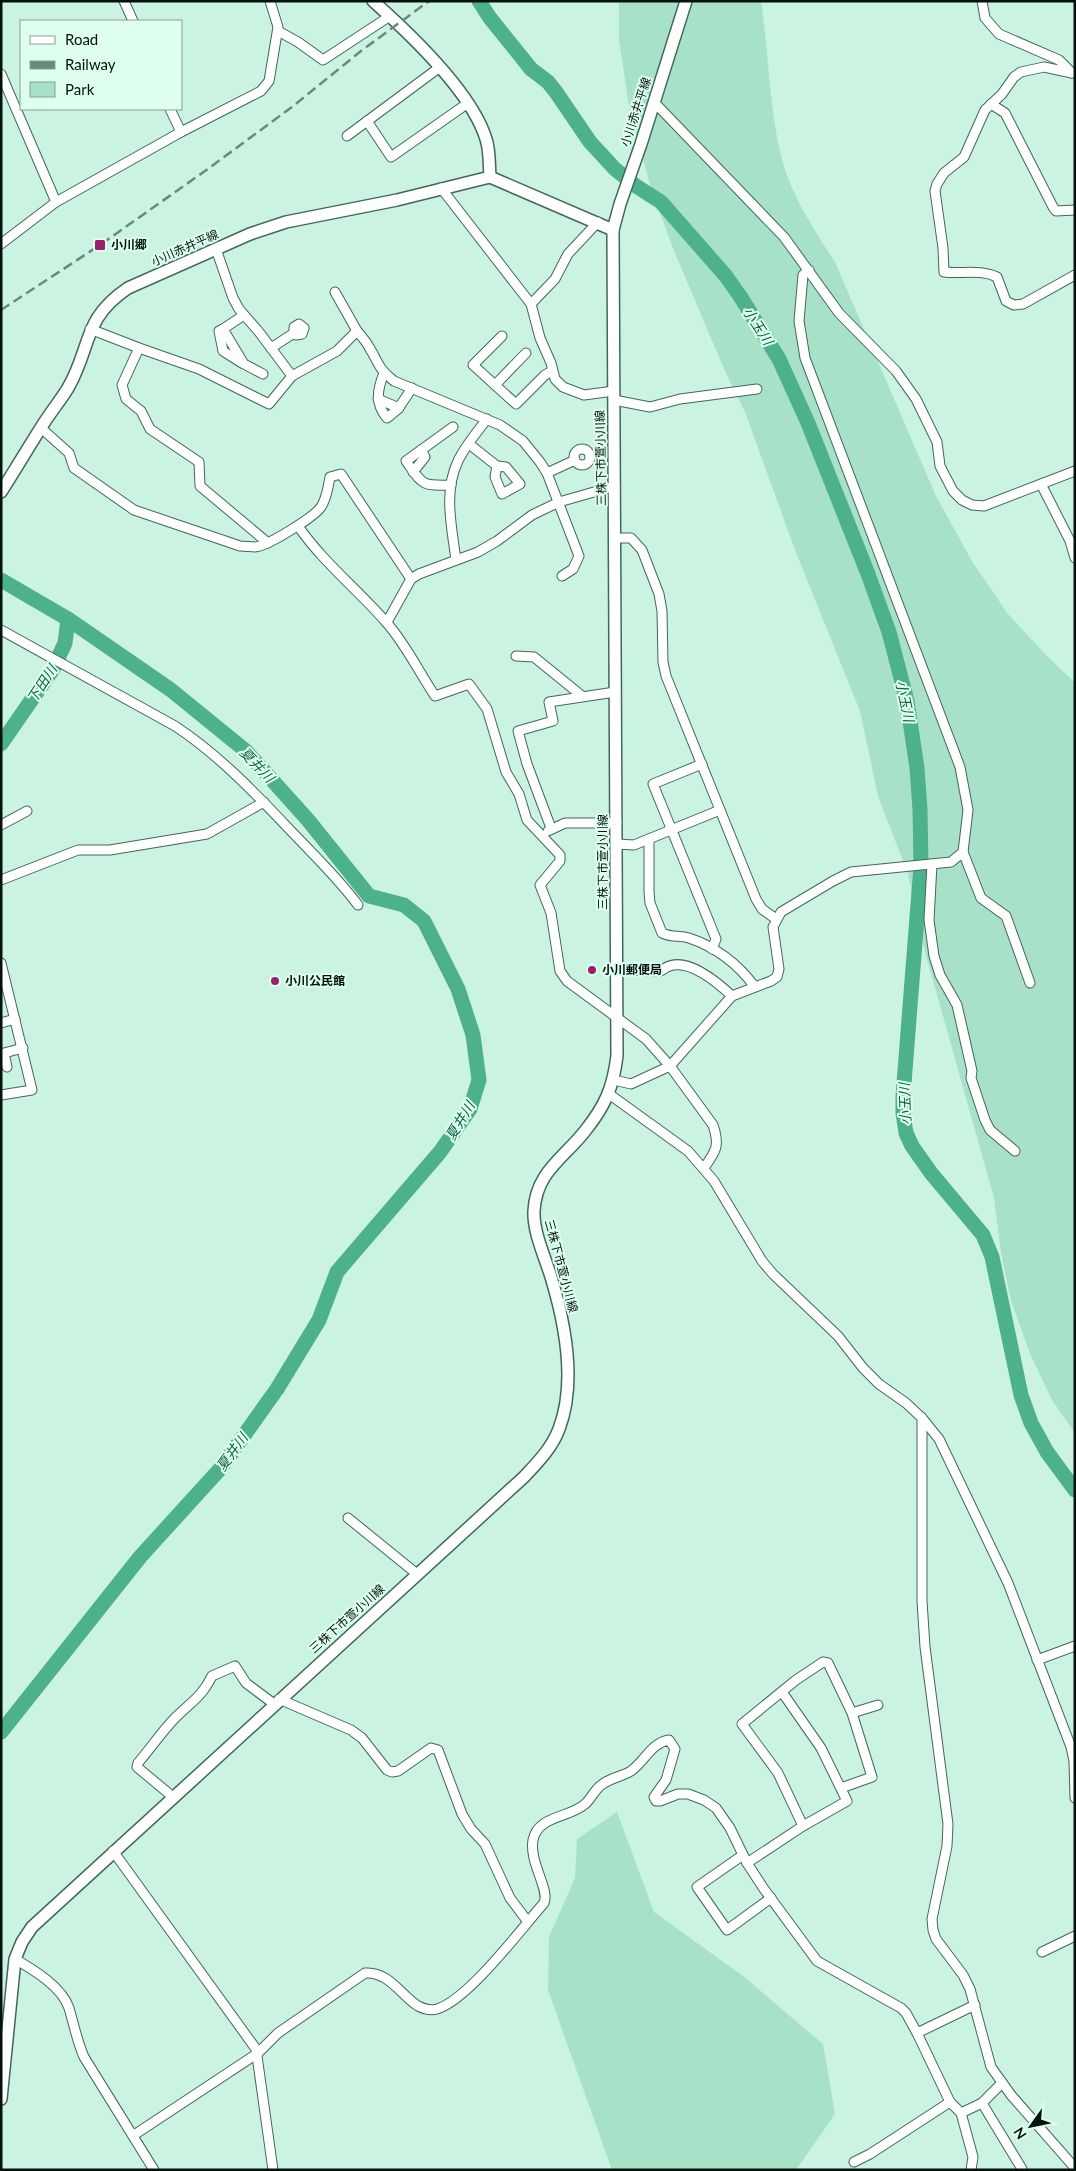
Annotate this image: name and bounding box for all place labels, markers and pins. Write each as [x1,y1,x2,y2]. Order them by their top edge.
place label: 小川郷 [111,237,147,252]
marker: 小川郷 [93,238,107,252]
place label: 小川郵便局 [602,962,662,977]
marker: 小川郵便局 [586,964,598,976]
place label: 小川公民館 [285,973,345,988]
marker: 小川公民館 [269,975,281,987]

